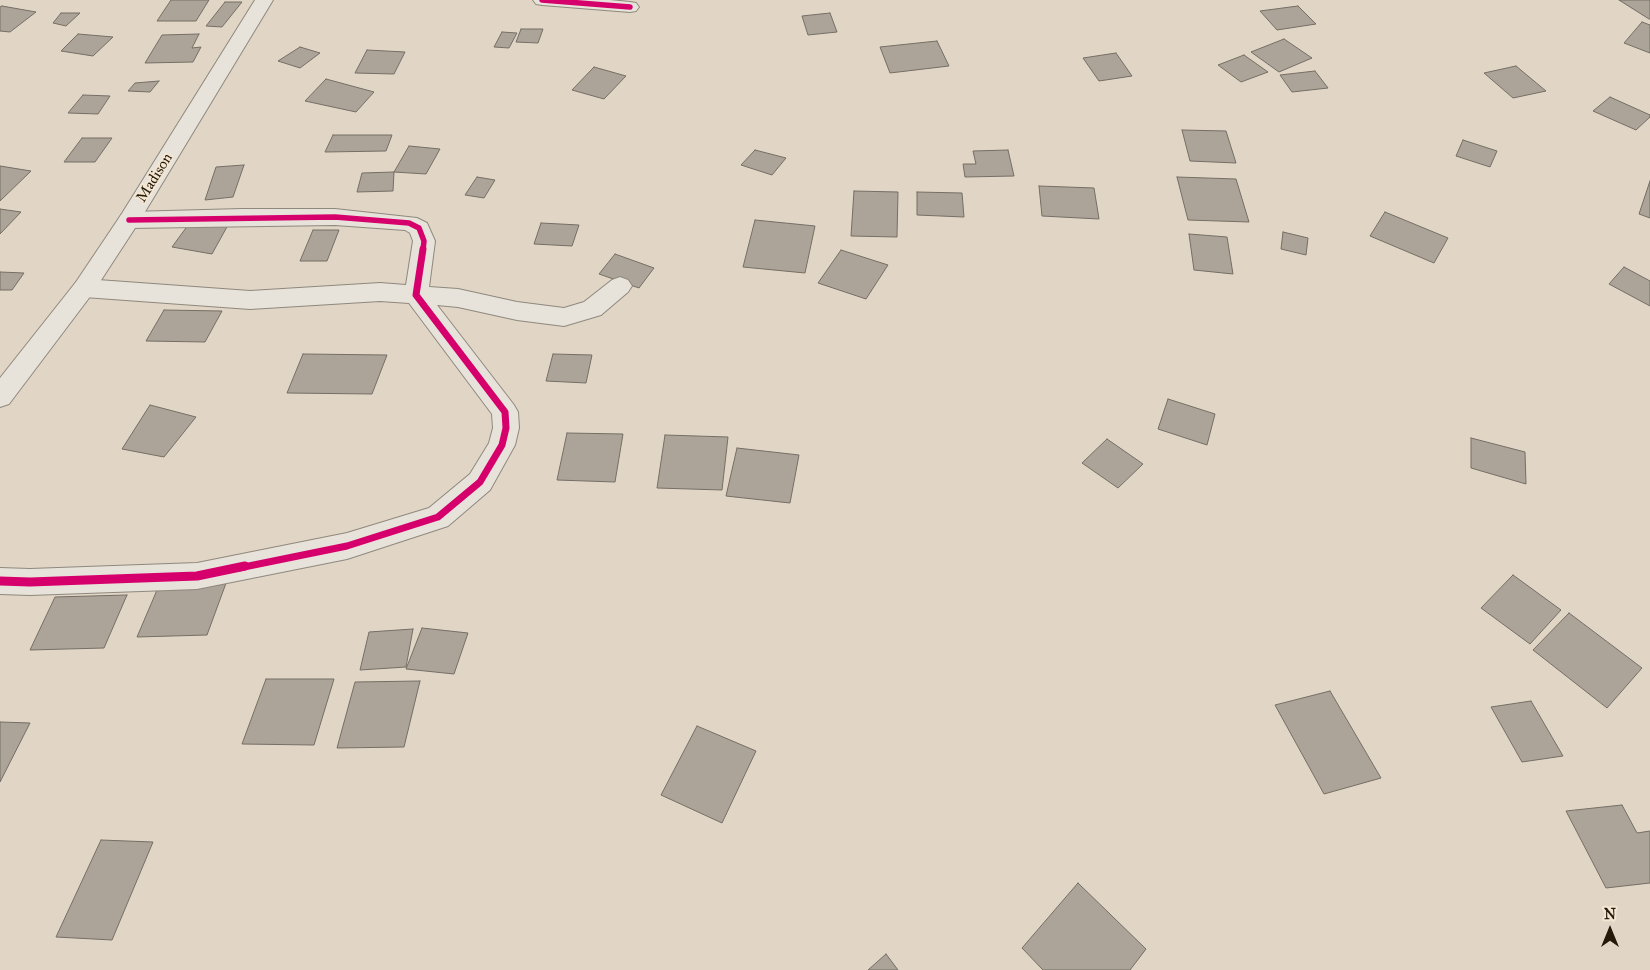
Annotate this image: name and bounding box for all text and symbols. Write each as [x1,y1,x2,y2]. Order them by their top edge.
street label: Madison [133,150,177,206]
north arrow [1585,905,1635,955]
text: N [1604,906,1616,923]

